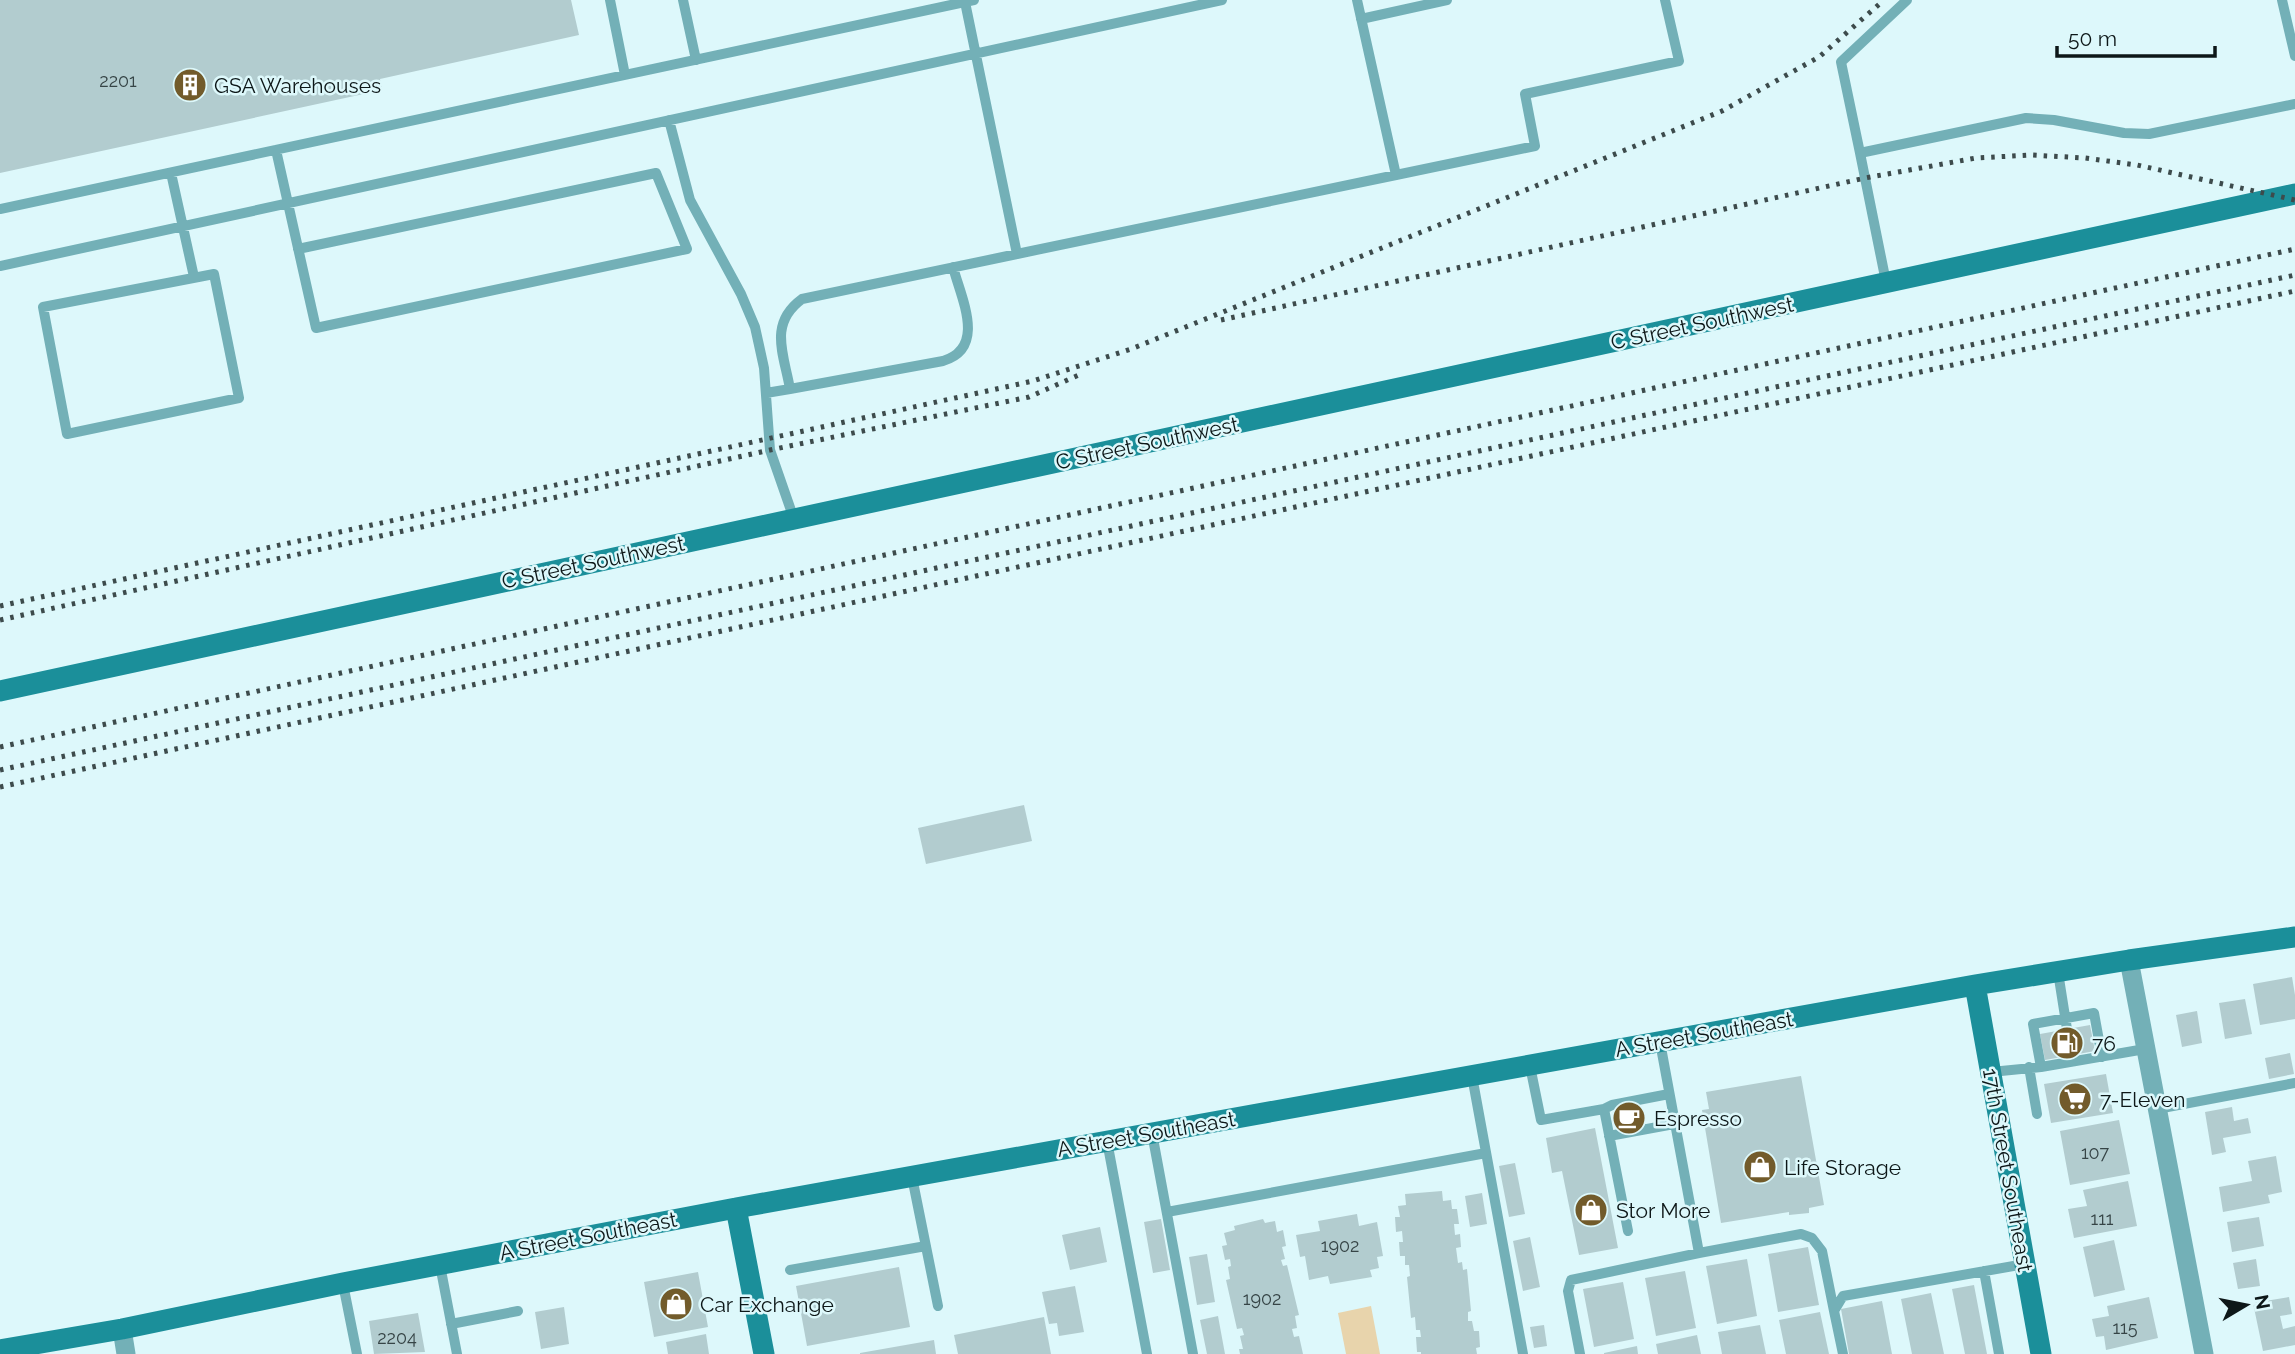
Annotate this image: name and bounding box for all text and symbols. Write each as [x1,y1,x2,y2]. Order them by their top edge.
scale bar [2057,14,2214,58]
text: 50 m [2068,26,2117,51]
building icon: GSA Warehouses [171,66,209,104]
house number: 2201 [99,70,137,91]
place label: GSA Warehouses [214,73,381,98]
street label: C Street Southwest [1608,291,1796,355]
street label: C Street Southwest [1053,411,1241,475]
street label: C Street Southwest [499,530,687,594]
street label: A Street Southeast [1613,1006,1795,1062]
fuel station icon: 76 [2048,1024,2086,1062]
place label: 76 [2092,1031,2116,1056]
street label: 17th Street Southeast [1978,1066,2038,1274]
supermarket icon: 7-Eleven [2056,1080,2094,1118]
place label: 7-Eleven [2100,1087,2185,1112]
cafe icon: Espresso [1610,1099,1648,1137]
street label: A Street Southeast [1055,1106,1237,1162]
place label: Espresso [1654,1106,1742,1131]
house number: 107 [2081,1142,2109,1163]
shop icon: Life Storage [1741,1148,1779,1186]
place label: Life Storage [1784,1155,1901,1180]
shop icon: Stor More [1572,1191,1610,1229]
place label: Stor More [1616,1198,1710,1223]
street label: A Street Southeast [497,1207,679,1265]
house number: 111 [2090,1208,2114,1229]
house number: 1902 [1321,1235,1359,1256]
north arrow [2211,1270,2281,1340]
shop icon: Car Exchange [657,1285,695,1323]
house number: 1902 [1243,1288,1281,1309]
place label: Car Exchange [700,1292,834,1317]
text: N [2251,1293,2275,1311]
house number: 115 [2112,1317,2138,1338]
house number: 2204 [377,1327,417,1348]

